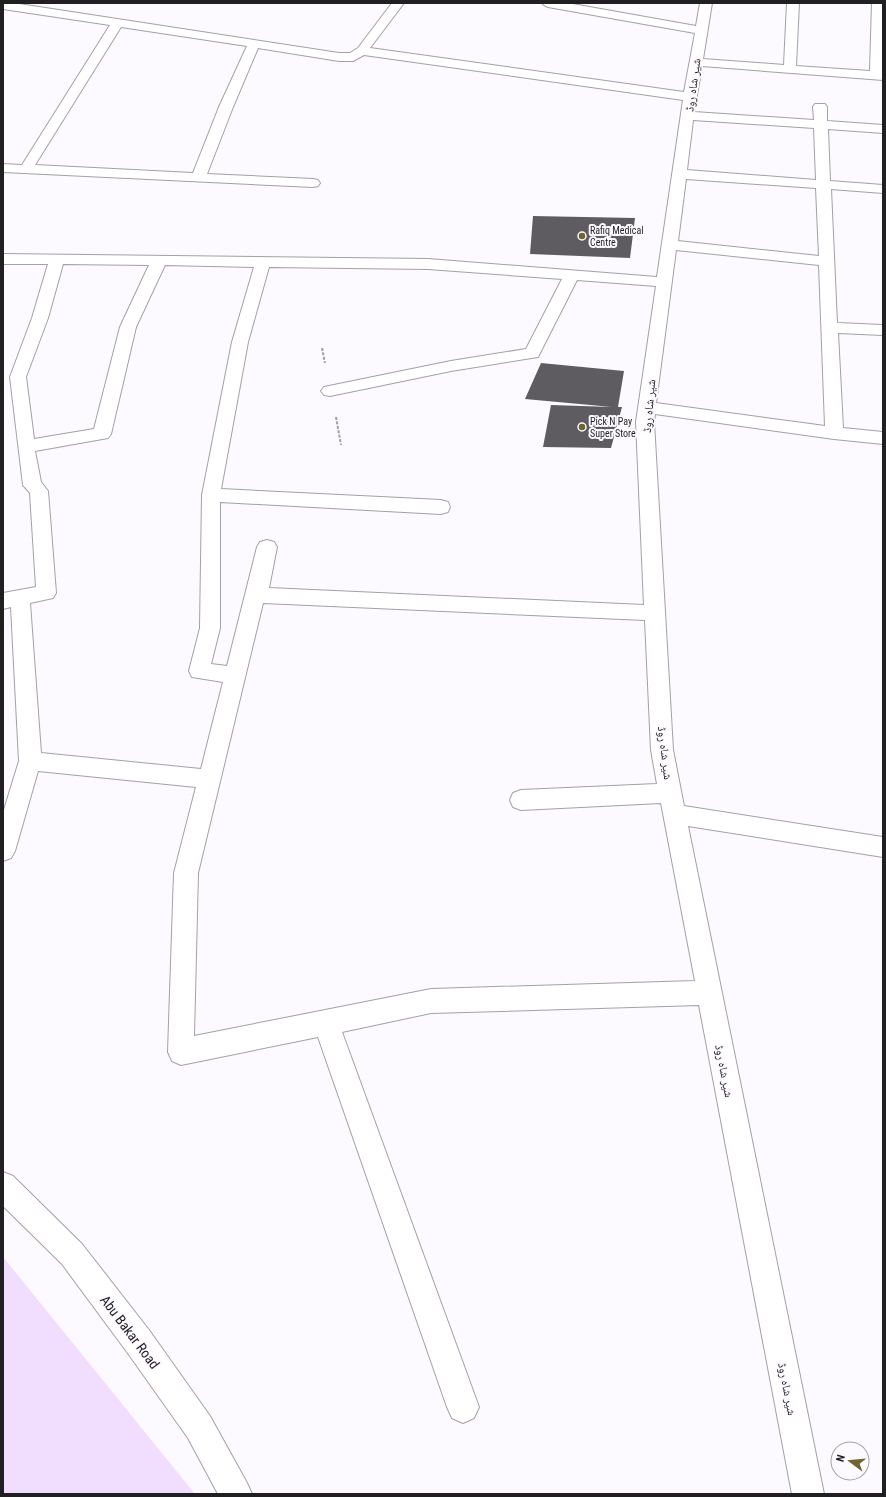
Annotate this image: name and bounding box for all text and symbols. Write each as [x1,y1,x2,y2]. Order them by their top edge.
street label: شیر شاہ روڈ [682,57,704,113]
place label: Rafiq Medical Centre [590,225,644,248]
marker: Rafiq Medical Centre [577,231,587,241]
street label: شیر شاہ روڈ [640,379,659,433]
place label: Pick N Pay Super Store [590,416,636,439]
marker: Pick N Pay Super Store [577,422,587,432]
street label: شیر شاہ روڈ [655,726,675,781]
street label: شیر شاہ روڈ [712,1043,736,1099]
street label: Abu Bakar Road [97,1292,163,1372]
street label: شیر شاہ روڈ [775,1361,799,1417]
north arrow [830,1441,870,1481]
text: N [834,1453,848,1463]

